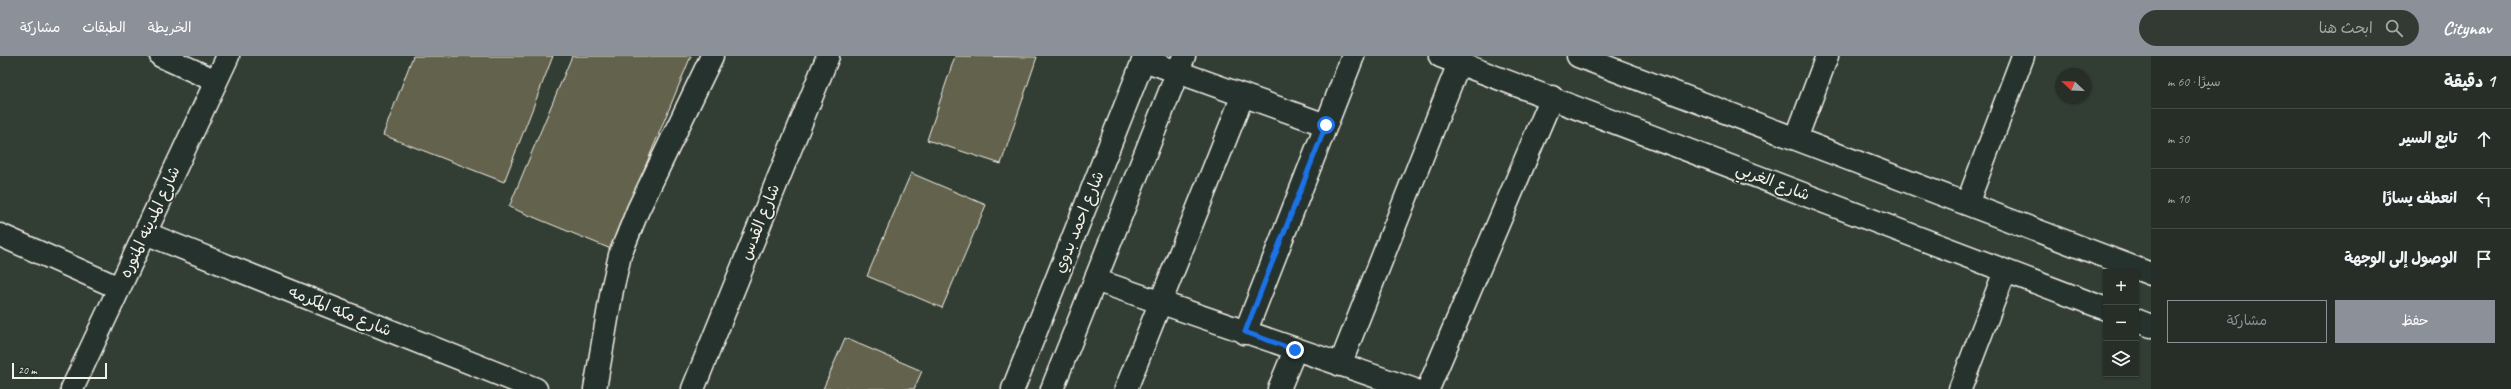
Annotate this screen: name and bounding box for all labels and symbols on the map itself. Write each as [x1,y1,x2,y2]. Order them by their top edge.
north arrow [2055,68,2091,104]
route start [1317,116,1335,134]
street label: شارع الغربي [1732,159,1813,209]
street label: شارع المدينه المنوره [115,163,186,281]
street label: شارع احمد بدوي [1049,168,1109,276]
street label: شارع القدس [736,181,785,263]
street label: شارع مكه المكرمه [285,281,394,342]
route end [1286,341,1304,359]
scale bar [12,361,107,380]

